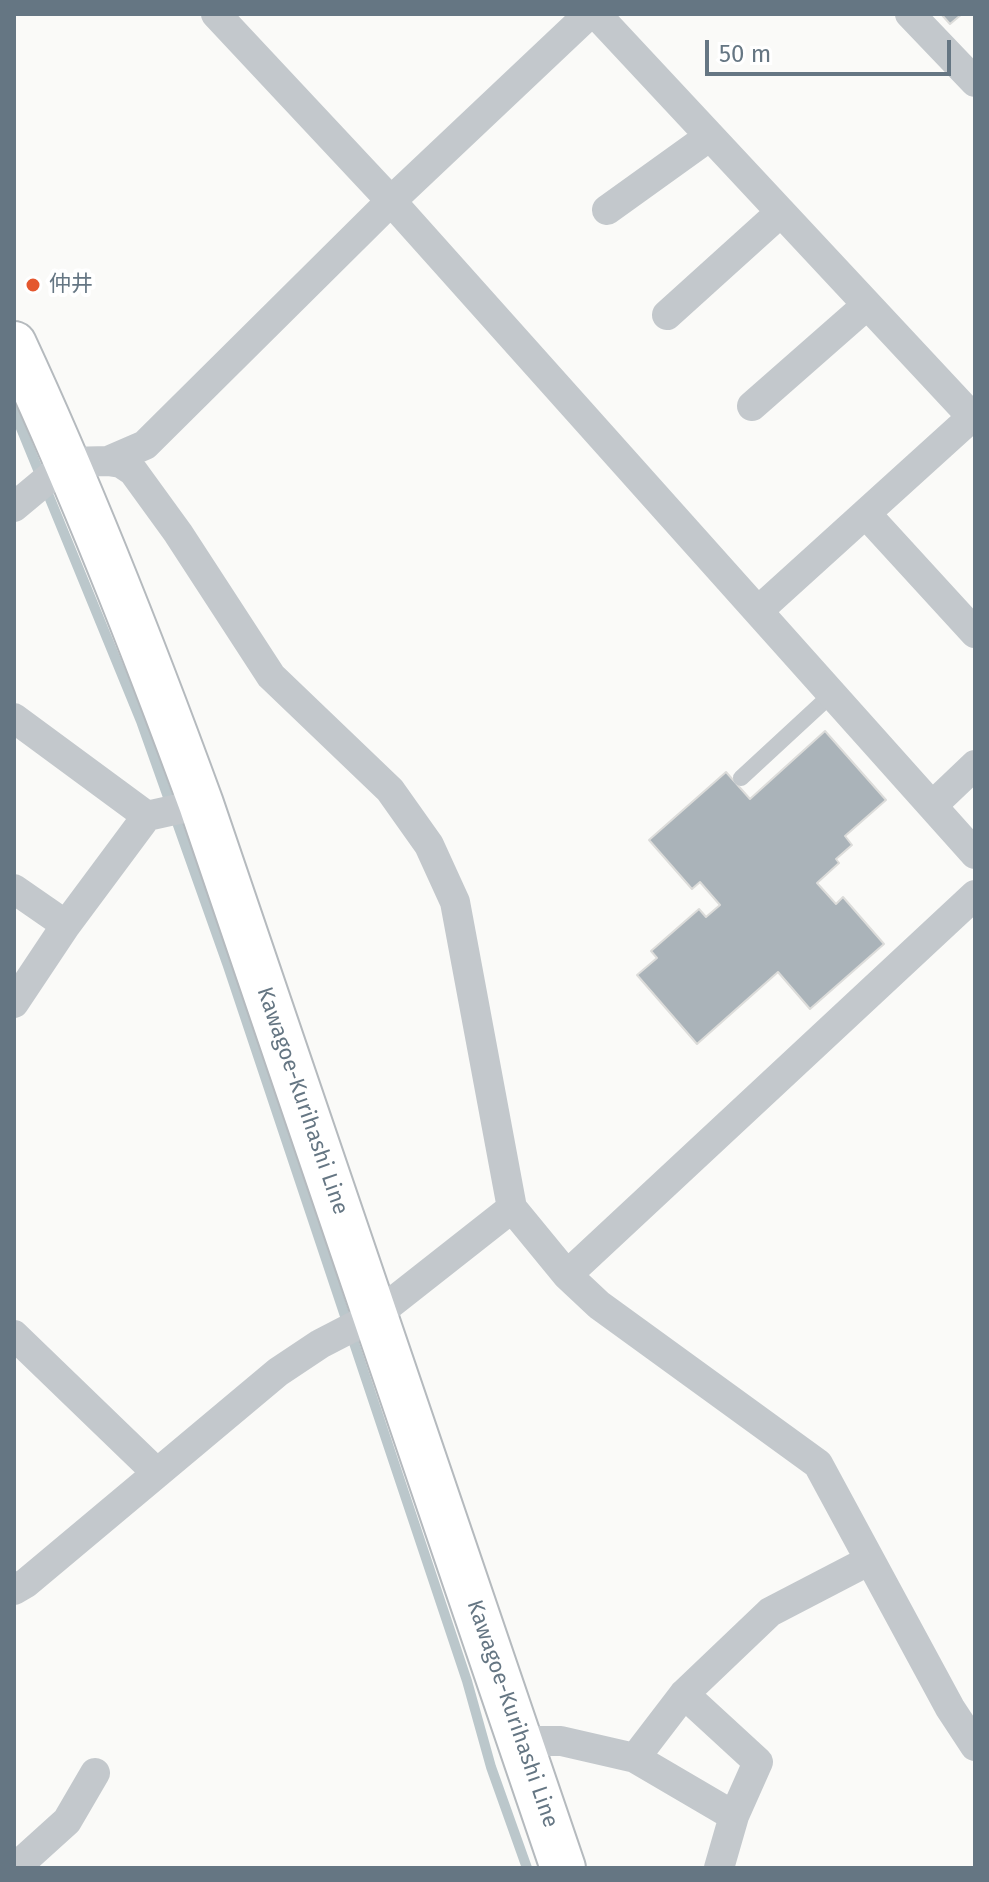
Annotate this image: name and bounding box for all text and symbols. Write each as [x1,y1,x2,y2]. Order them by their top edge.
scale bar [709,24,955,74]
text: 50 m [719,40,771,68]
place label: 仲井 [49,272,93,298]
marker: 仲井 [24,276,42,294]
street label: Kawagoe-Kurihashi Line [251,984,353,1218]
street label: Kawagoe-Kurihashi Line [461,1597,563,1831]

